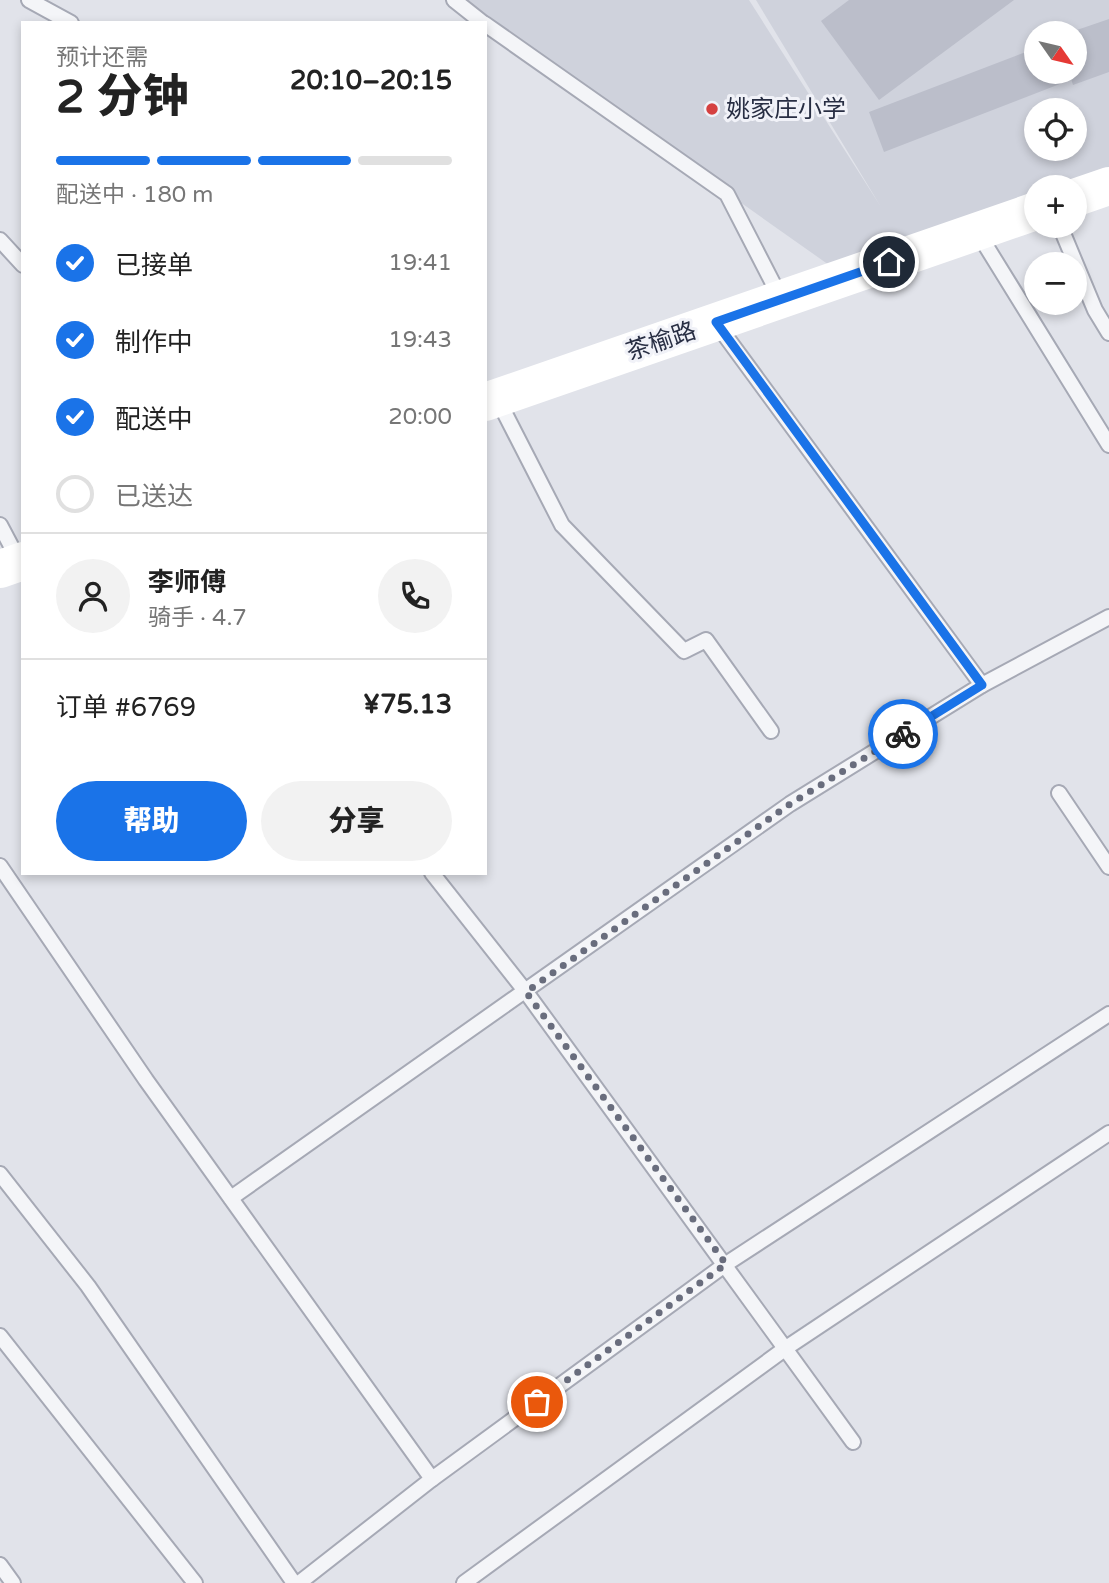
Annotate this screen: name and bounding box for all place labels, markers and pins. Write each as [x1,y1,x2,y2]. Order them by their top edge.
place label: 姚家庄小学 [726,95,846,124]
marker: 姚家庄小学 [704,101,720,117]
pin [859,232,919,292]
pin [507,1372,567,1432]

